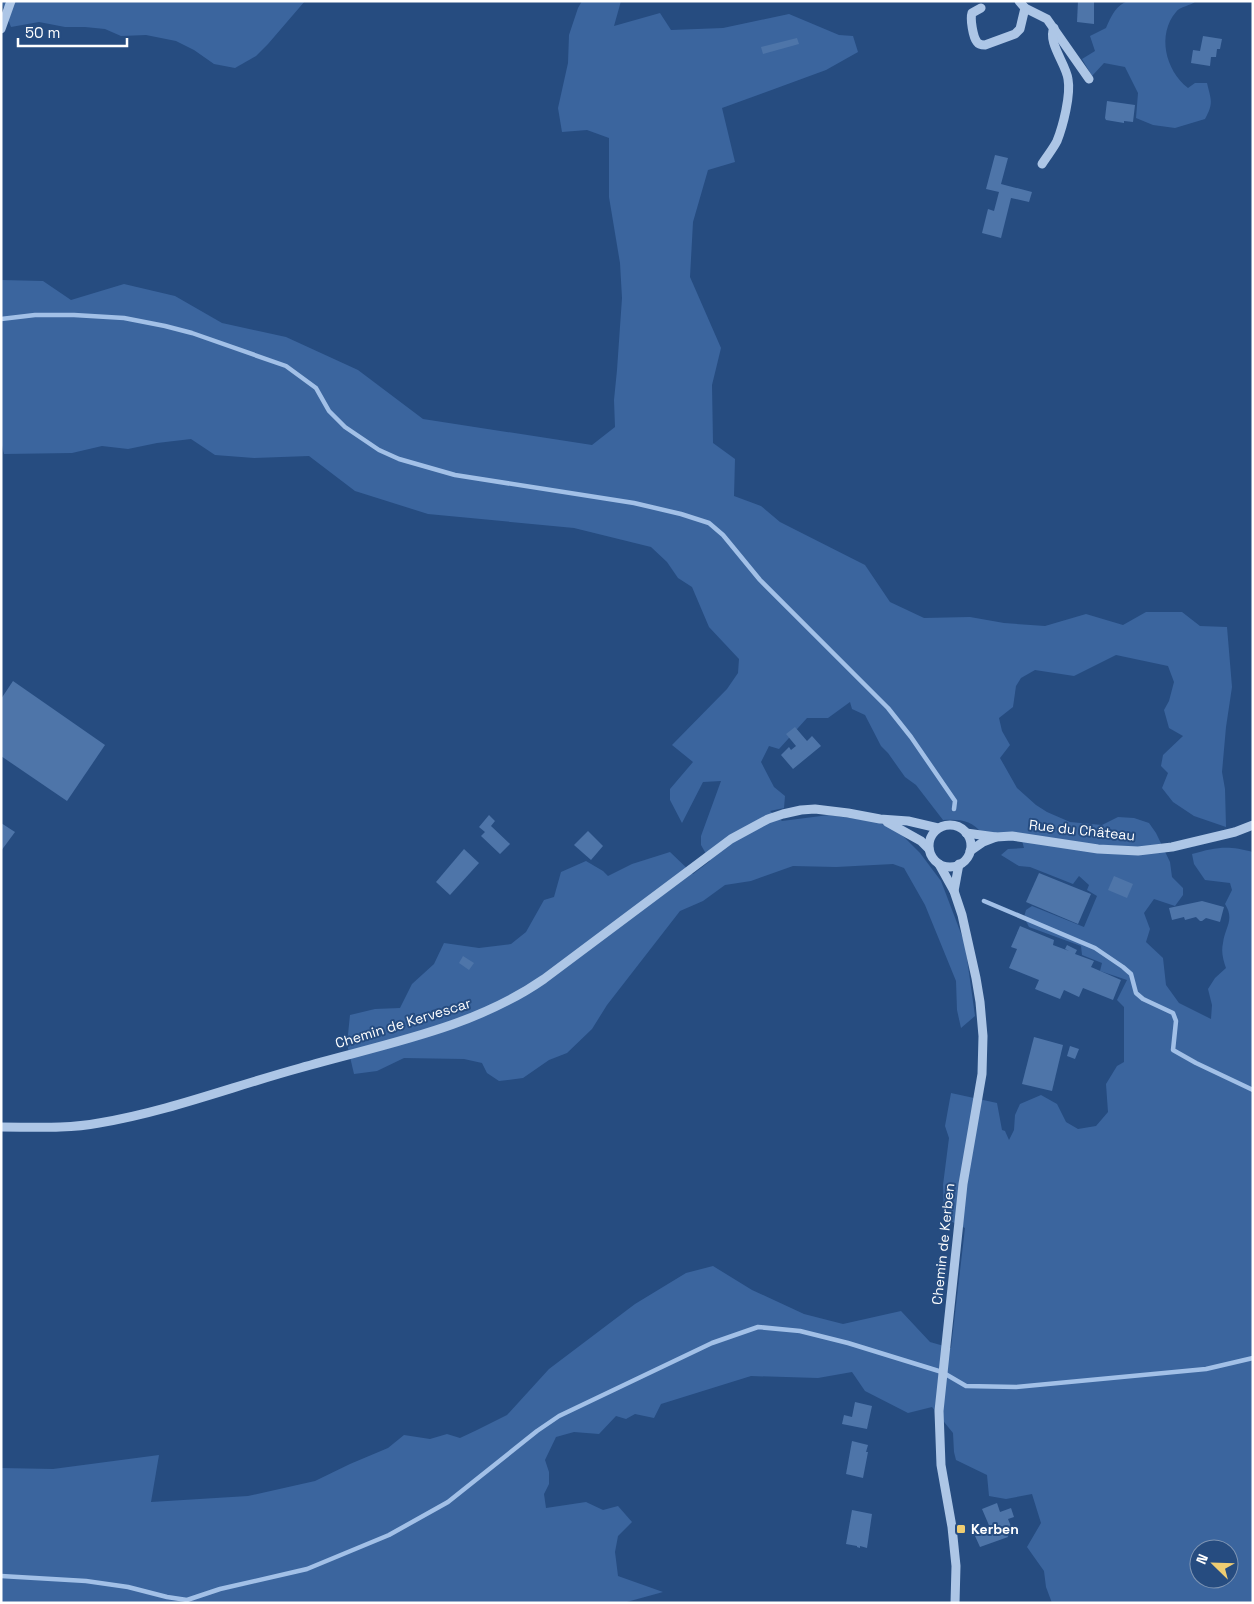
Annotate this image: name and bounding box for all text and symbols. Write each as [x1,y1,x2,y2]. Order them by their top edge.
scale bar [18,15,126,47]
text: 50 m [25,23,60,42]
street label: Rue du Château [1028,815,1136,845]
street label: Chemin de Kervescar [333,994,473,1052]
street label: Chemin de Kerben [928,1182,958,1306]
place label: Kerben [971,1520,1019,1538]
marker: Kerben [955,1523,967,1535]
north arrow [1189,1539,1239,1589]
text: N [1192,1551,1212,1567]

